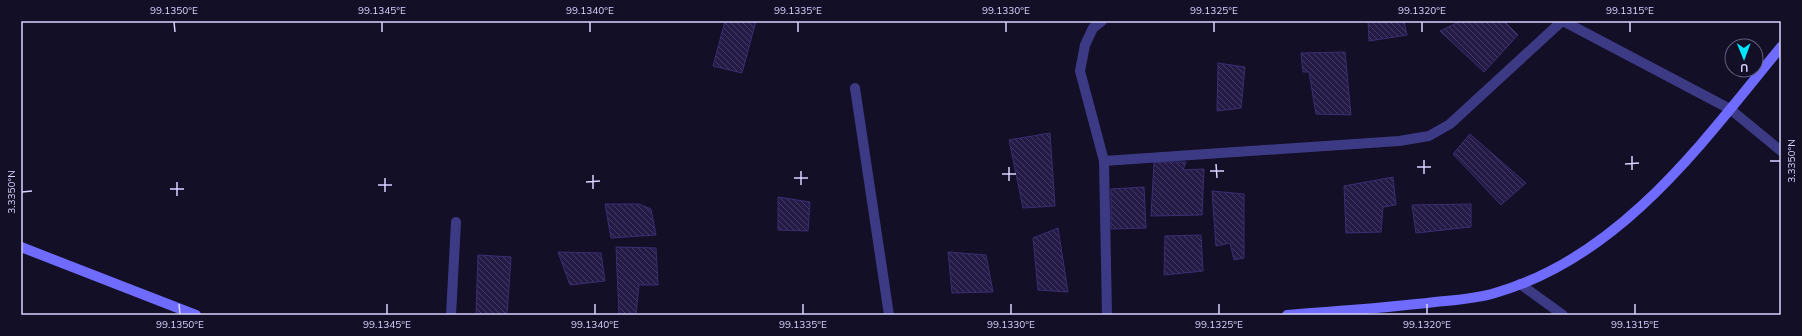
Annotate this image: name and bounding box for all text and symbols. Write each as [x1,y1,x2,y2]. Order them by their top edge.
text: 99.1350°E [150,4,198,17]
text: 99.1345°E [358,4,406,17]
text: 99.1340°E [566,4,614,17]
text: 99.1335°E [774,4,822,17]
text: 99.1330°E [982,4,1030,17]
text: 99.1325°E [1190,4,1238,17]
text: 99.1320°E [1398,4,1446,17]
text: 99.1315°E [1606,4,1654,17]
north arrow [1724,38,1764,78]
text: U [1740,61,1748,75]
text: 3.3350°N [1785,139,1798,183]
text: 3.3350°N [5,170,18,214]
text: 99.1350°E [156,318,204,331]
text: 99.1345°E [363,318,411,331]
text: 99.1340°E [571,318,619,331]
text: 99.1335°E [779,318,827,331]
text: 99.1330°E [987,318,1035,331]
text: 99.1325°E [1195,318,1243,331]
text: 99.1320°E [1403,318,1451,331]
text: 99.1315°E [1611,318,1659,331]

